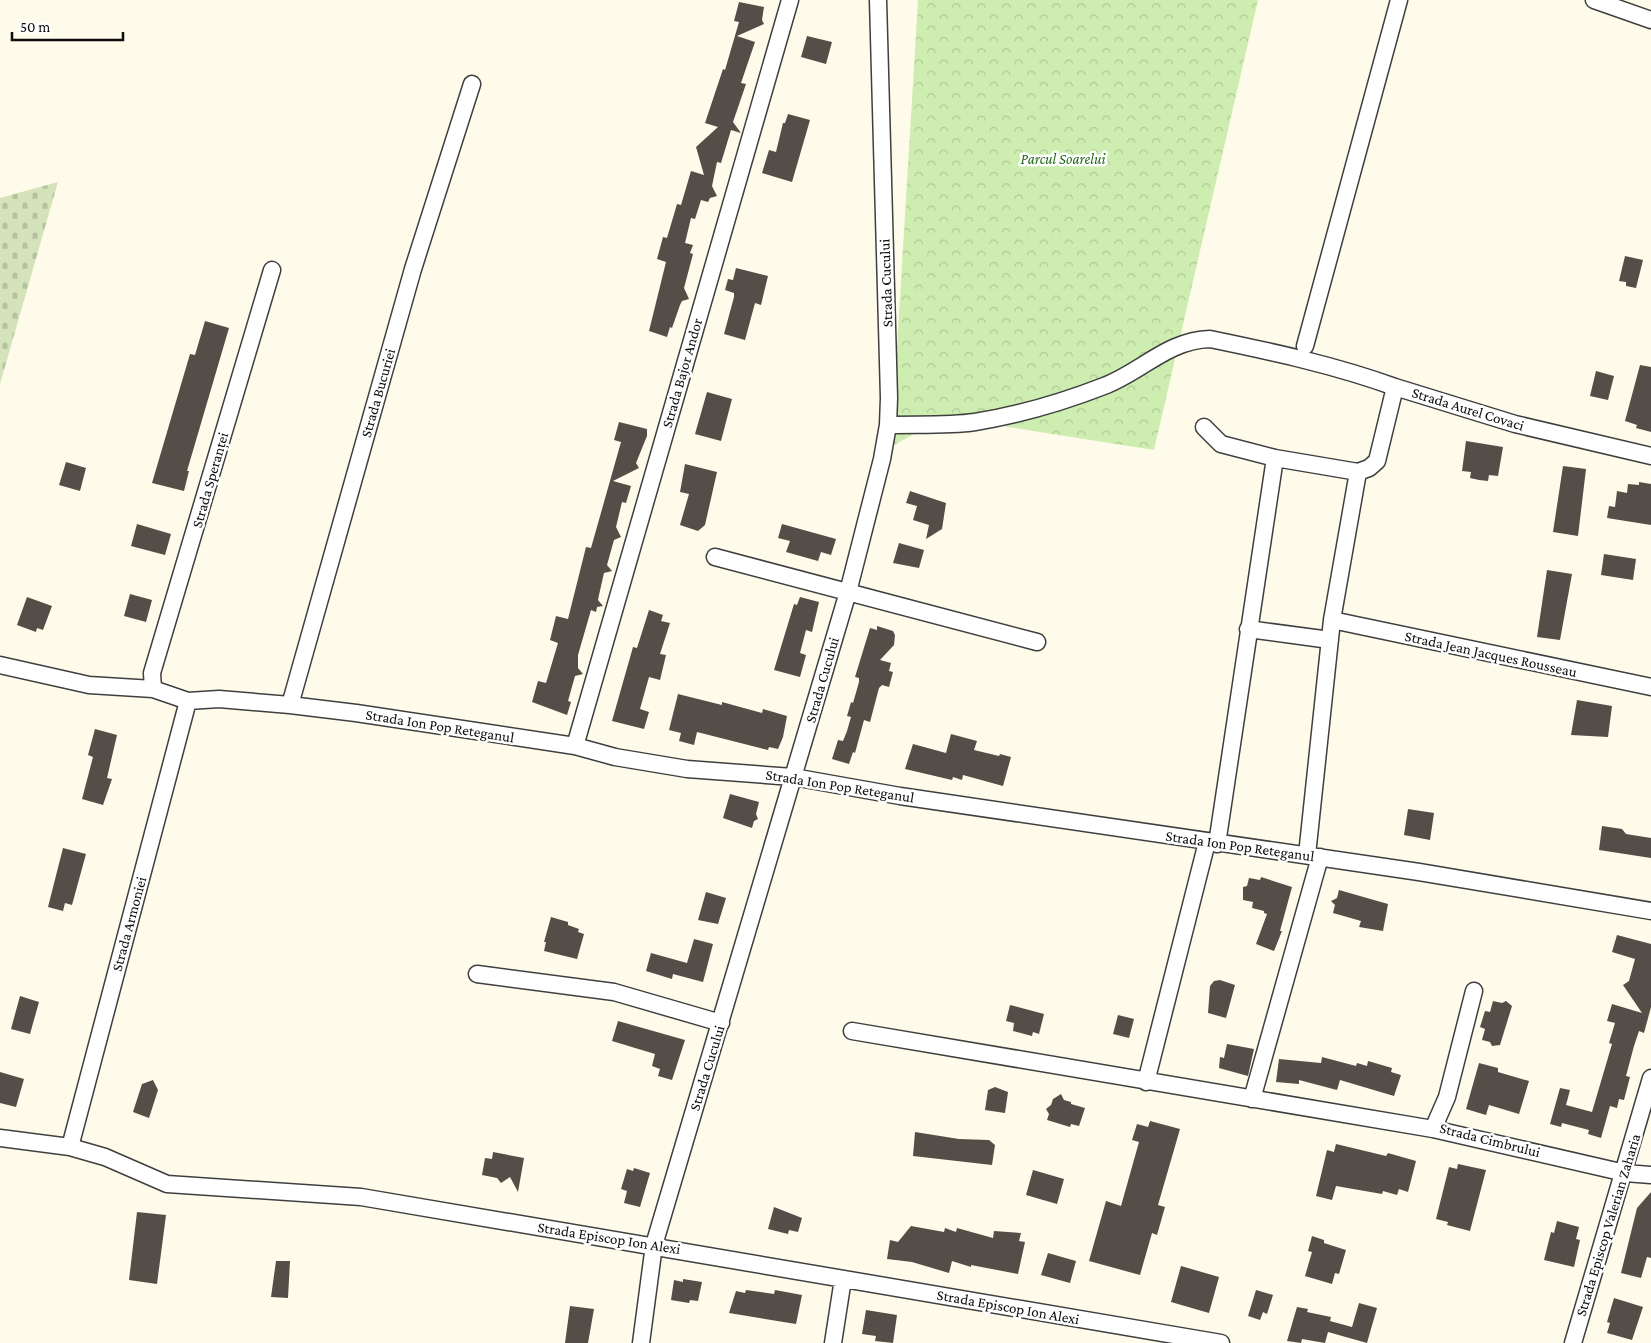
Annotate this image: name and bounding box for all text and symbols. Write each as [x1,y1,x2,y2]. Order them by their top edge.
scale bar [12,10,124,42]
text: 50 m [20,19,50,35]
park label: Parcul Soarelui [1021,151,1106,167]
street label: Strada Cucului [876,239,896,327]
street label: Strada Bajor Andor [659,316,706,430]
street label: Strada Bucuriei [358,347,398,439]
street label: Strada Aurel Covaci [1410,384,1526,434]
street label: Strada Speranței [189,430,233,530]
street label: Strada Jean Jacques Rousseau [1403,628,1579,681]
street label: Strada Cucului [802,635,842,725]
street label: Strada Ion Pop Reteganul [364,706,515,747]
street label: Strada Ion Pop Reteganul [764,766,915,807]
street label: Strada Ion Pop Reteganul [1164,828,1315,865]
street label: Strada Armoniei [109,875,149,973]
street label: Strada Cucului [686,1023,728,1113]
street label: Strada Cimbrului [1438,1120,1542,1160]
street label: Strada Episcop Valerian Zaharia [1573,1132,1644,1319]
street label: Strada Episcop Ion Alexi [536,1219,682,1258]
street label: Strada Episcop Ion Alexi [935,1287,1081,1328]

